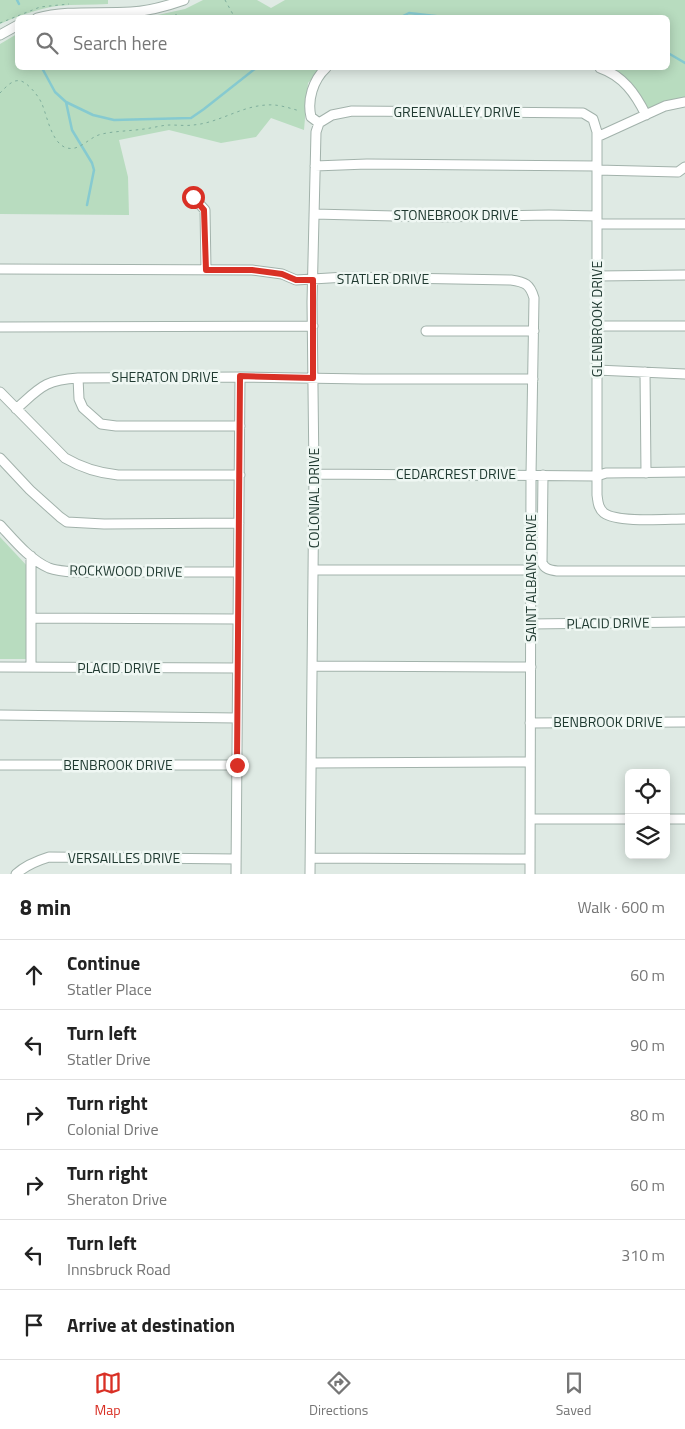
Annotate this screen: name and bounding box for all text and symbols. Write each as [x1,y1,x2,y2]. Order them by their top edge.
search box [15,15,670,70]
text: Search here [73,28,167,57]
icon: search [33,29,61,57]
street label: GREENVALLEY DRIVE [393,101,521,122]
route start [182,186,205,209]
street label: STONEBROOK DRIVE [394,204,519,225]
street label: GLENBROOK DRIVE [586,261,607,377]
street label: STATLER DRIVE [337,268,429,289]
street label: SHERATON DRIVE [112,366,219,387]
street label: COLONIAL DRIVE [303,448,324,548]
street label: CEDARCREST DRIVE [396,463,516,484]
street label: SAINT ALBANS DRIVE [520,514,541,642]
street label: ROCKWOOD DRIVE [69,559,183,582]
street label: PLACID DRIVE [566,611,650,634]
street label: PLACID DRIVE [77,657,161,678]
street label: BENBROOK DRIVE [553,711,663,732]
street label: BENBROOK DRIVE [63,754,173,775]
route end [226,754,249,777]
map controls [625,769,670,859]
button: locate [625,769,670,814]
button: layers [625,814,670,859]
street label: VERSAILLES DRIVE [68,847,181,868]
text: 8 min [20,891,71,923]
text: Walk · 600 m [577,895,665,919]
text: Continue [67,948,140,977]
icon: ahead [20,961,48,989]
text: 60 m [630,963,665,987]
text: Statler Place [67,977,152,1001]
text: Turn left [67,1018,137,1047]
icon: left [20,1031,48,1059]
text: 90 m [630,1033,665,1057]
text: Statler Drive [67,1047,151,1071]
text: Turn right [67,1088,148,1117]
icon: right [20,1101,48,1129]
text: 80 m [630,1103,665,1127]
text: Colonial Drive [67,1117,158,1141]
text: Turn right [67,1158,148,1187]
icon: right [20,1171,48,1199]
text: 60 m [630,1173,665,1197]
text: Sheraton Drive [67,1187,167,1211]
text: Turn left [67,1228,137,1257]
icon: left [20,1241,48,1269]
text: 310 m [621,1243,665,1267]
text: Innsbruck Road [67,1257,171,1281]
text: Arrive at destination [67,1310,235,1339]
icon: arrive [20,1311,48,1339]
tab: Map [94,1369,122,1420]
tab: Directions [309,1369,368,1420]
tab: Saved [556,1369,591,1420]

